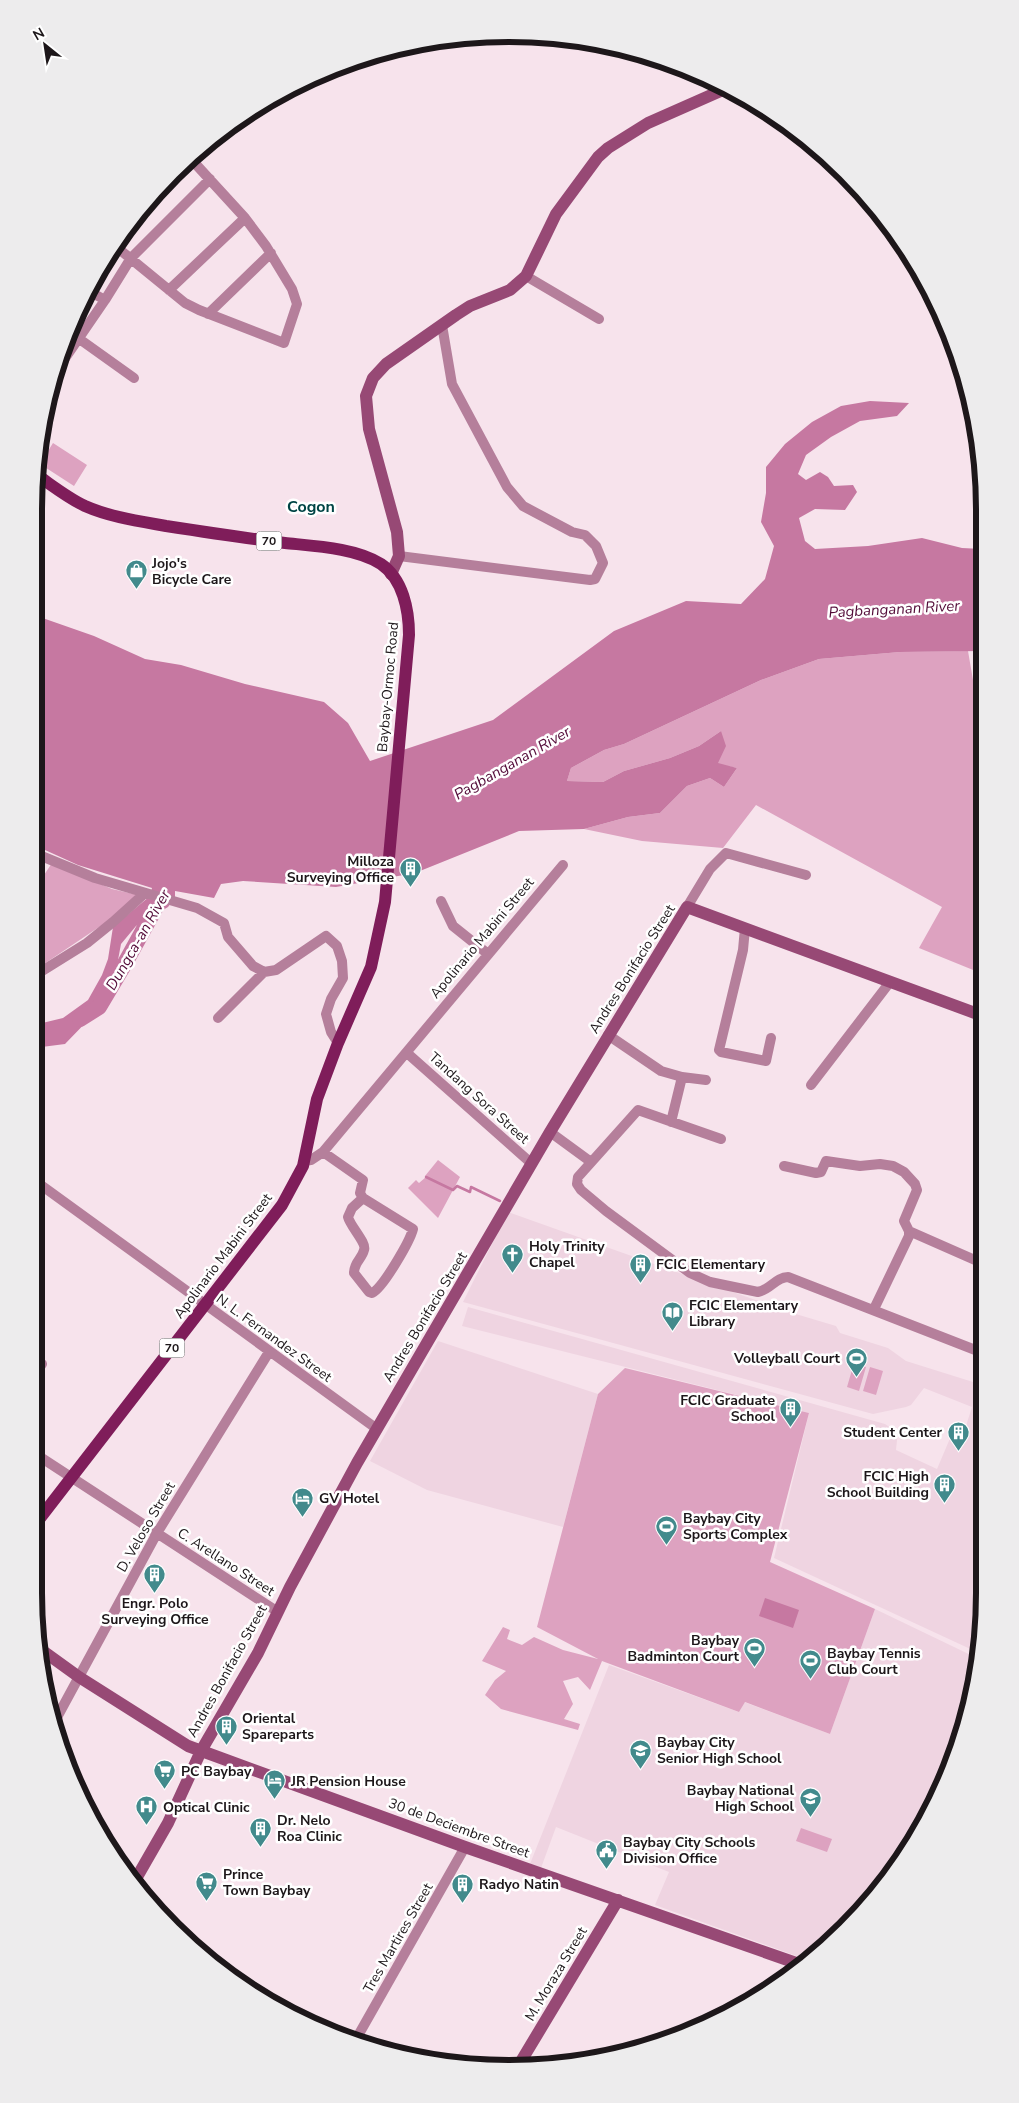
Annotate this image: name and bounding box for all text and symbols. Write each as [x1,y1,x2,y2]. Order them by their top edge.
north arrow [20,20,70,70]
text: N [29,23,48,45]
district label: Cogon [287,496,335,518]
road number: 70 [256,532,282,550]
place label: Jojo's Bicycle Care [151,554,232,589]
shop icon: Jojo's Bicycle Care [124,559,148,590]
water label: Pagbanganan River [828,596,961,622]
street label: Baybay-Ormoc Road [373,621,403,753]
water label: Pagbanganan River [450,721,574,804]
place label: Milloza Surveying Office [287,852,394,887]
building icon: Milloza Surveying Office [398,857,422,888]
street label: Apolinario Mabini Street [426,873,538,1002]
water label: Dungca-an River [101,886,175,994]
street label: Andres Bonifacio Street [585,901,680,1037]
street label: Tandang Sora Street [425,1048,533,1148]
street label: Apolinario Mabini Street [170,1189,276,1323]
place label: Holy Trinity Chapel [529,1237,605,1272]
church icon: Holy Trinity Chapel [501,1242,525,1273]
street label: Andres Bonifacio Street [379,1248,472,1386]
building icon: FCIC Elementary [628,1252,652,1283]
place label: FCIC Elementary [656,1255,766,1274]
street label: N. L. Fernandez Street [212,1290,336,1387]
place label: FCIC Elementary Library [689,1296,799,1331]
library icon: FCIC Elementary Library [661,1301,685,1332]
road number: 70 [160,1339,184,1358]
sports icon: Volleyball Court [844,1346,868,1377]
place label: Volleyball Court [733,1349,841,1368]
place label: FCIC Graduate School [680,1391,776,1426]
building icon: FCIC Graduate School [779,1396,803,1427]
building icon: Student Center [946,1420,970,1451]
place label: Student Center [843,1423,943,1442]
place label: FCIC High School Building [827,1467,929,1502]
building icon: FCIC High School Building [933,1472,957,1503]
street label: D. Veloso Street [112,1478,180,1576]
hotel icon: GV Hotel [291,1486,315,1517]
place label: GV Hotel [319,1489,380,1508]
place label: Baybay City Sports Complex [683,1509,788,1544]
sports icon: Baybay City Sports Complex [655,1514,679,1545]
street label: C. Arellano Street [174,1523,278,1601]
building icon: Engr. Polo Surveying Office [143,1563,167,1594]
place label: Engr. Polo Surveying Office [101,1594,209,1629]
street label: Andres Bonifacio Street [183,1601,271,1741]
place label: Baybay Badminton Court [627,1631,740,1666]
sports icon: Baybay Badminton Court [743,1636,767,1667]
place label: Baybay Tennis Club Court [827,1644,921,1679]
sports icon: Baybay Tennis Club Court [799,1649,823,1680]
place label: Oriental Spareparts [242,1709,314,1744]
building icon: Oriental Spareparts [214,1714,238,1745]
place label: Baybay City Senior High School [657,1733,782,1768]
school or university icon: Baybay City Senior High School [629,1738,653,1769]
supermarket icon: PC Baybay [153,1759,177,1790]
place label: PC Baybay [181,1762,252,1781]
hotel icon: JR Pension House [263,1769,287,1800]
place label: JR Pension House [290,1772,406,1791]
place label: Baybay National High School [687,1781,795,1816]
school or university icon: Baybay National High School [798,1786,822,1817]
street label: 30 de Deciembre Street [386,1794,532,1862]
hospital icon: Optical Clinic [135,1795,159,1826]
place label: Optical Clinic [163,1798,250,1817]
place label: Dr. Nelo Roa Clinic [277,1811,342,1846]
building icon: Dr. Nelo Roa Clinic [249,1816,273,1847]
place label: Baybay City Schools Division Office [623,1833,756,1868]
public building icon: Baybay City Schools Division Office [595,1838,619,1869]
place label: Prince Town Baybay [223,1865,311,1900]
supermarket icon: Prince Town Baybay [195,1870,219,1901]
building icon: Radyo Natin [451,1872,475,1903]
place label: Radyo Natin [479,1875,559,1894]
street label: Tres Martires Street [359,1880,437,1996]
street label: M. Moraza Street [520,1923,592,2025]

